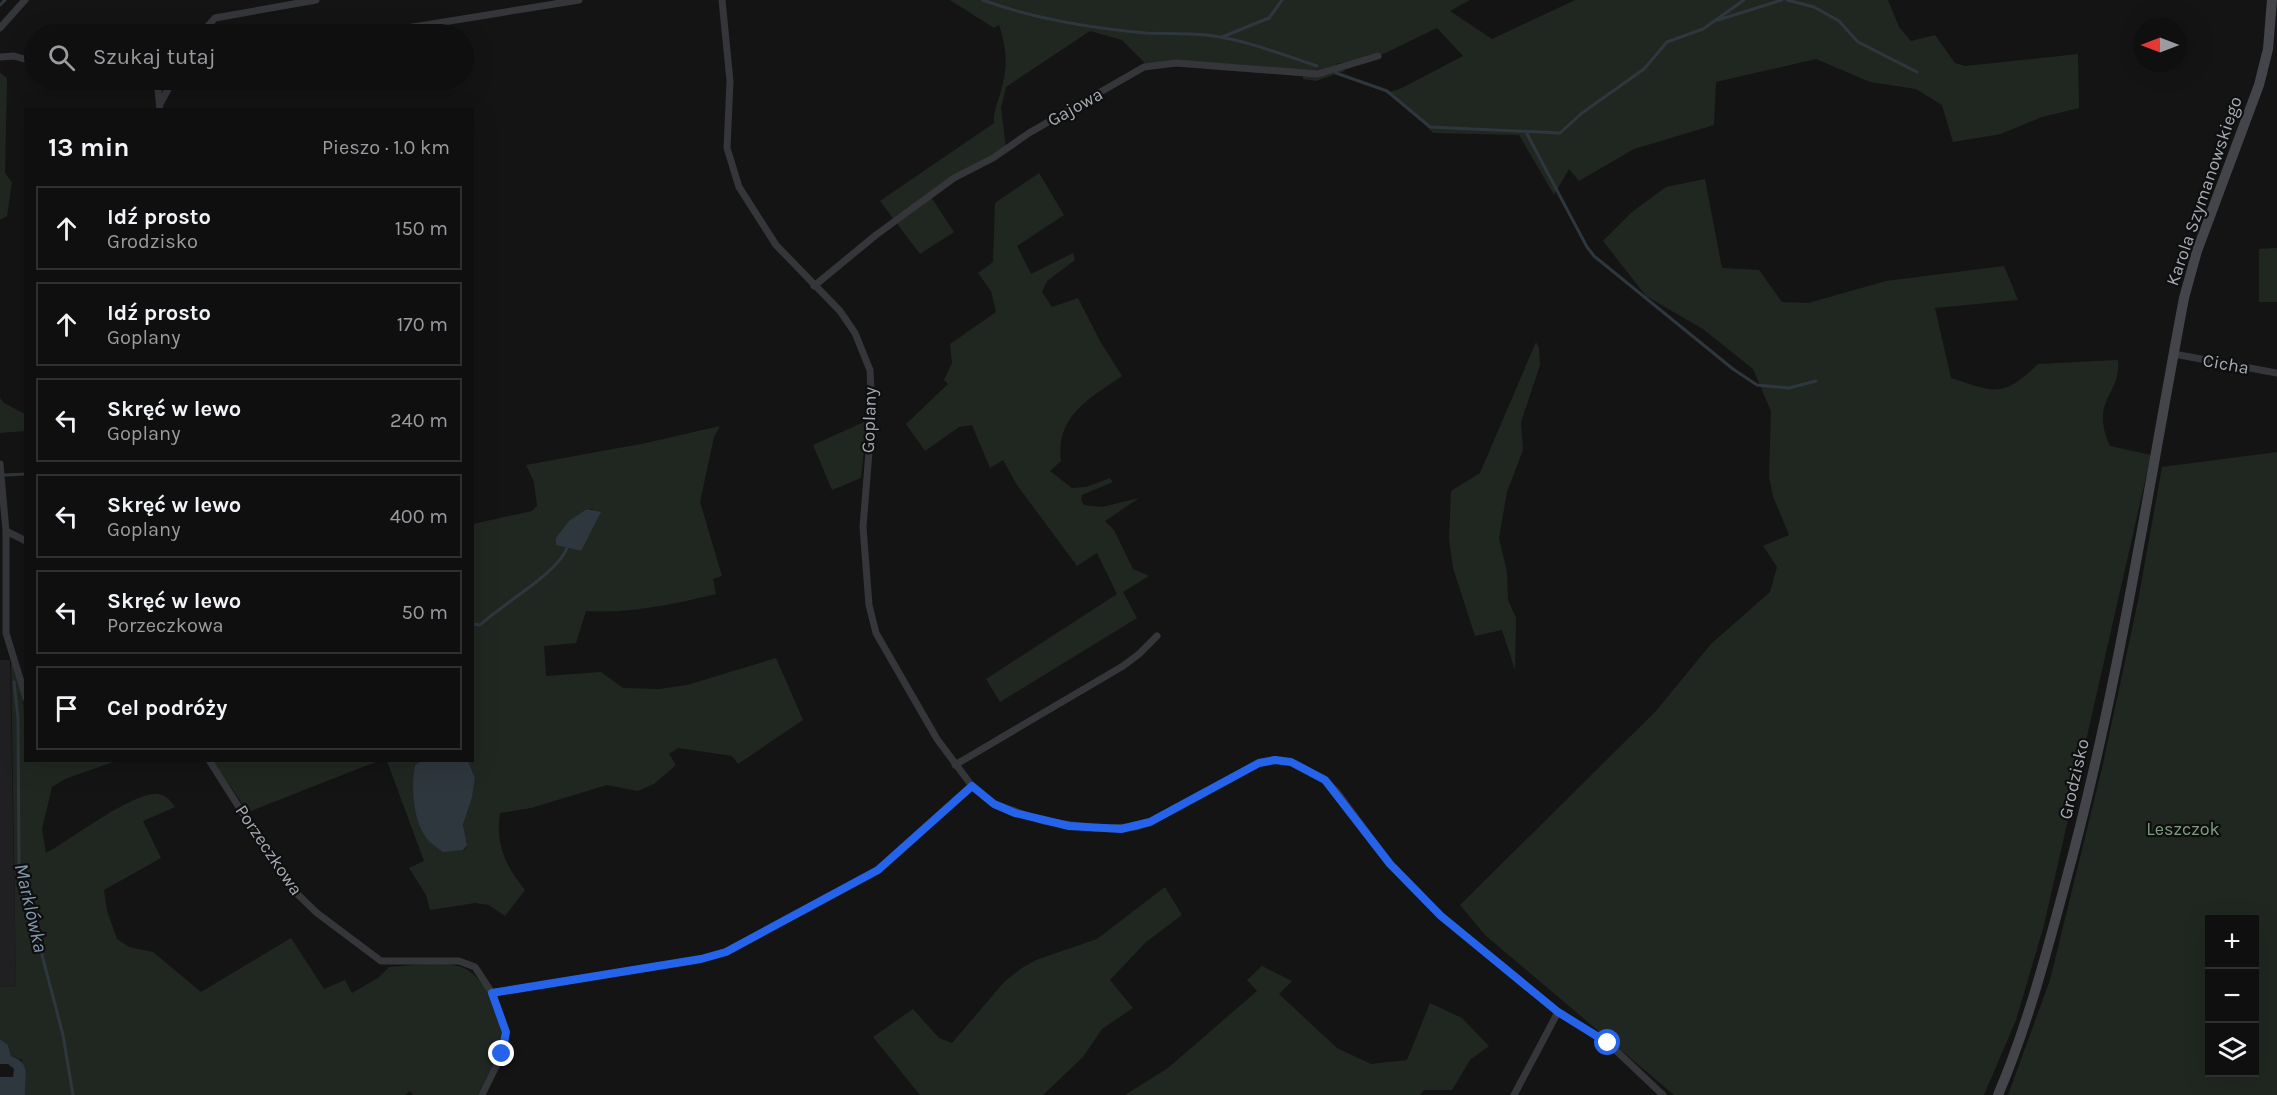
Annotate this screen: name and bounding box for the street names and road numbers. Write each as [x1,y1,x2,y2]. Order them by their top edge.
street label: Gajowa [1043,83,1107,131]
street label: Karola Szymanowskiego [2161,93,2247,289]
street label: Cicha [2201,349,2251,379]
street label: Goplany [857,386,881,453]
street label: Grodzisko [2054,737,2094,821]
street label: Porzeczkowa [231,800,307,900]

